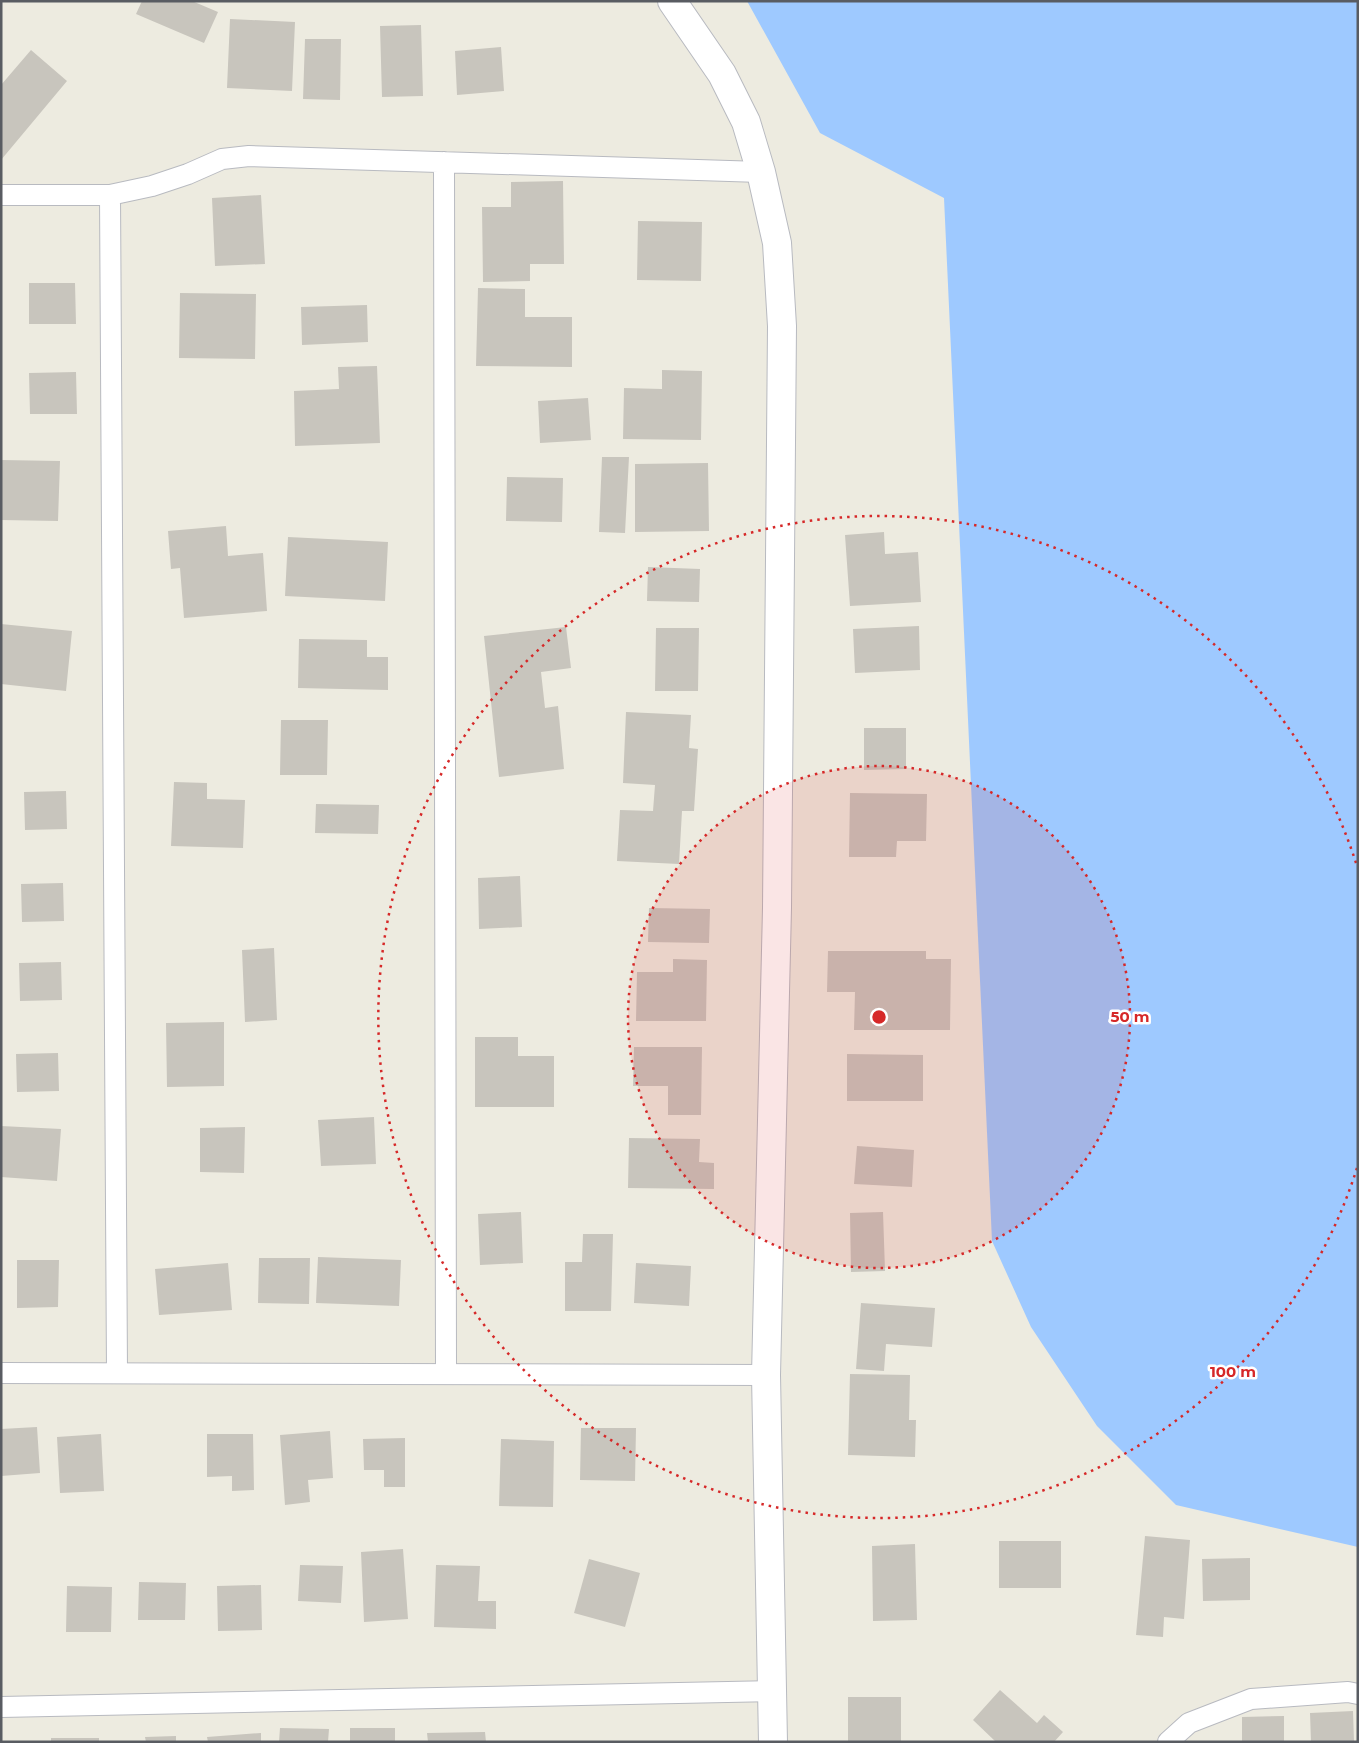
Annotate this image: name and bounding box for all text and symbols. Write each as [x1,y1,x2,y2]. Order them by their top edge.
text: 50 m [1110,1007,1150,1026]
centre of rings [870,1008,888,1026]
text: 100 m [1210,1362,1256,1381]

